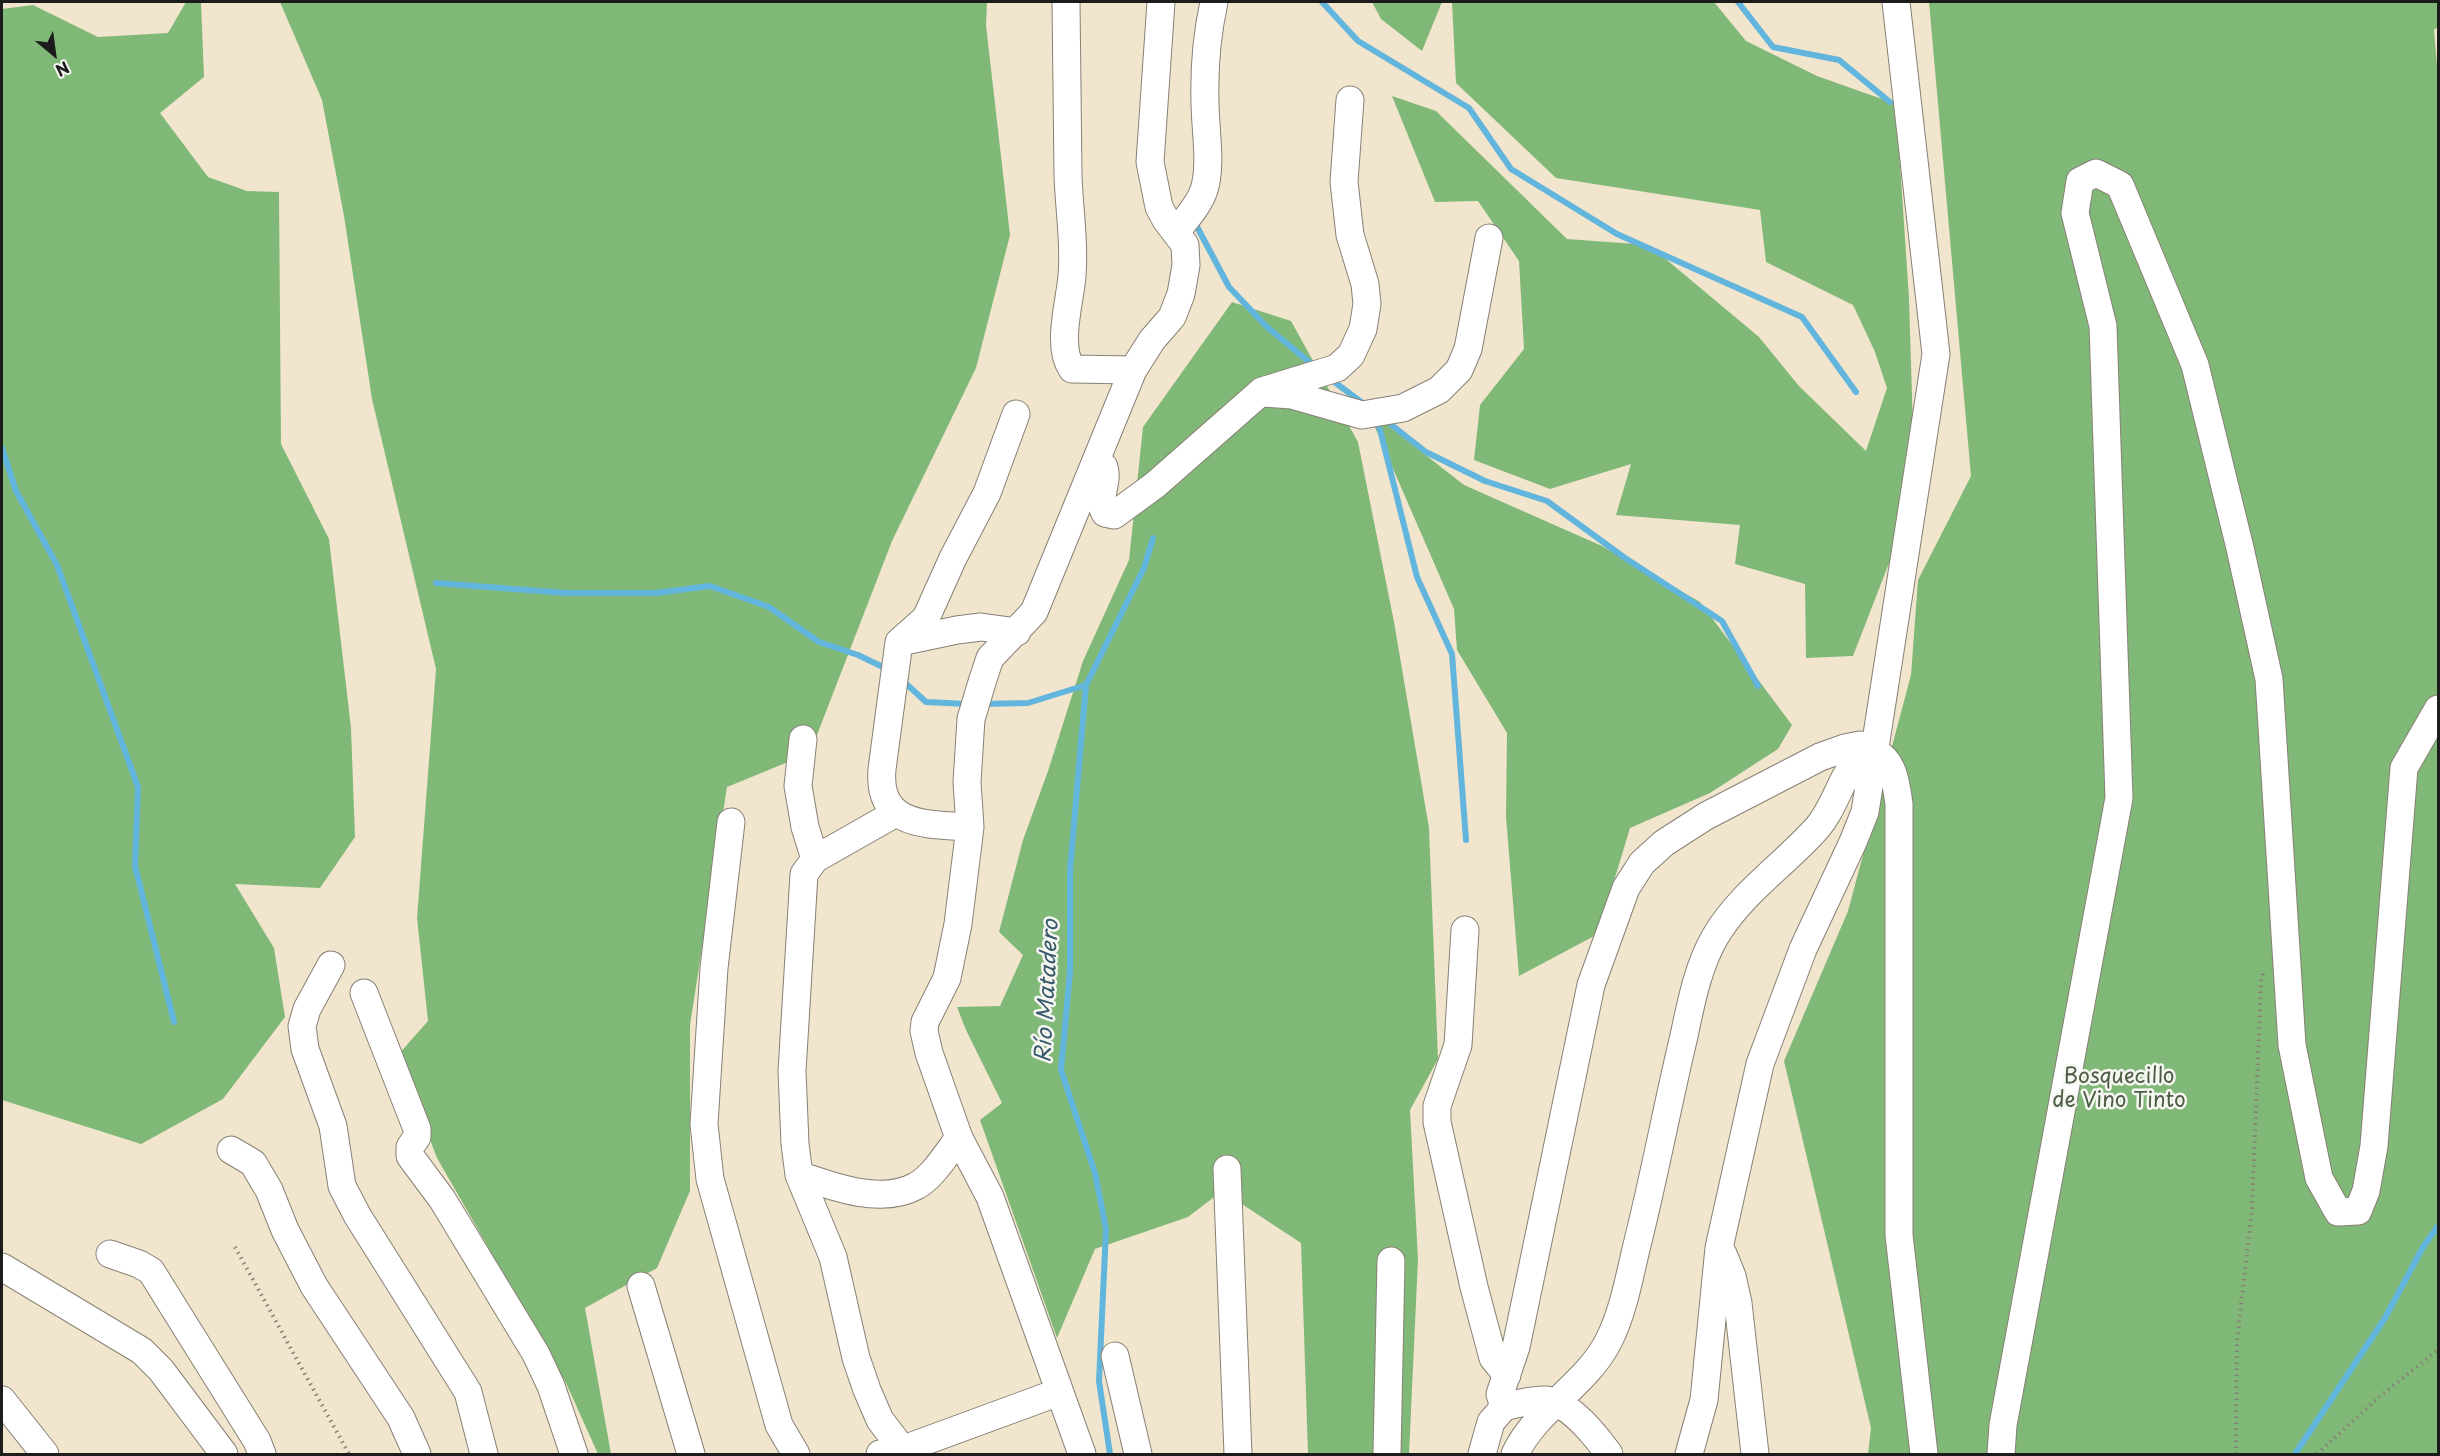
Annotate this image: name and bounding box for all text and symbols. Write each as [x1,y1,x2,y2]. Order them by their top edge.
north arrow [24,24,84,84]
text: N [51,56,74,83]
water label: Río Matadero [1031,919,1065,1063]
park label: Bosquecillo de Vino Tinto [2052,1064,2186,1114]

